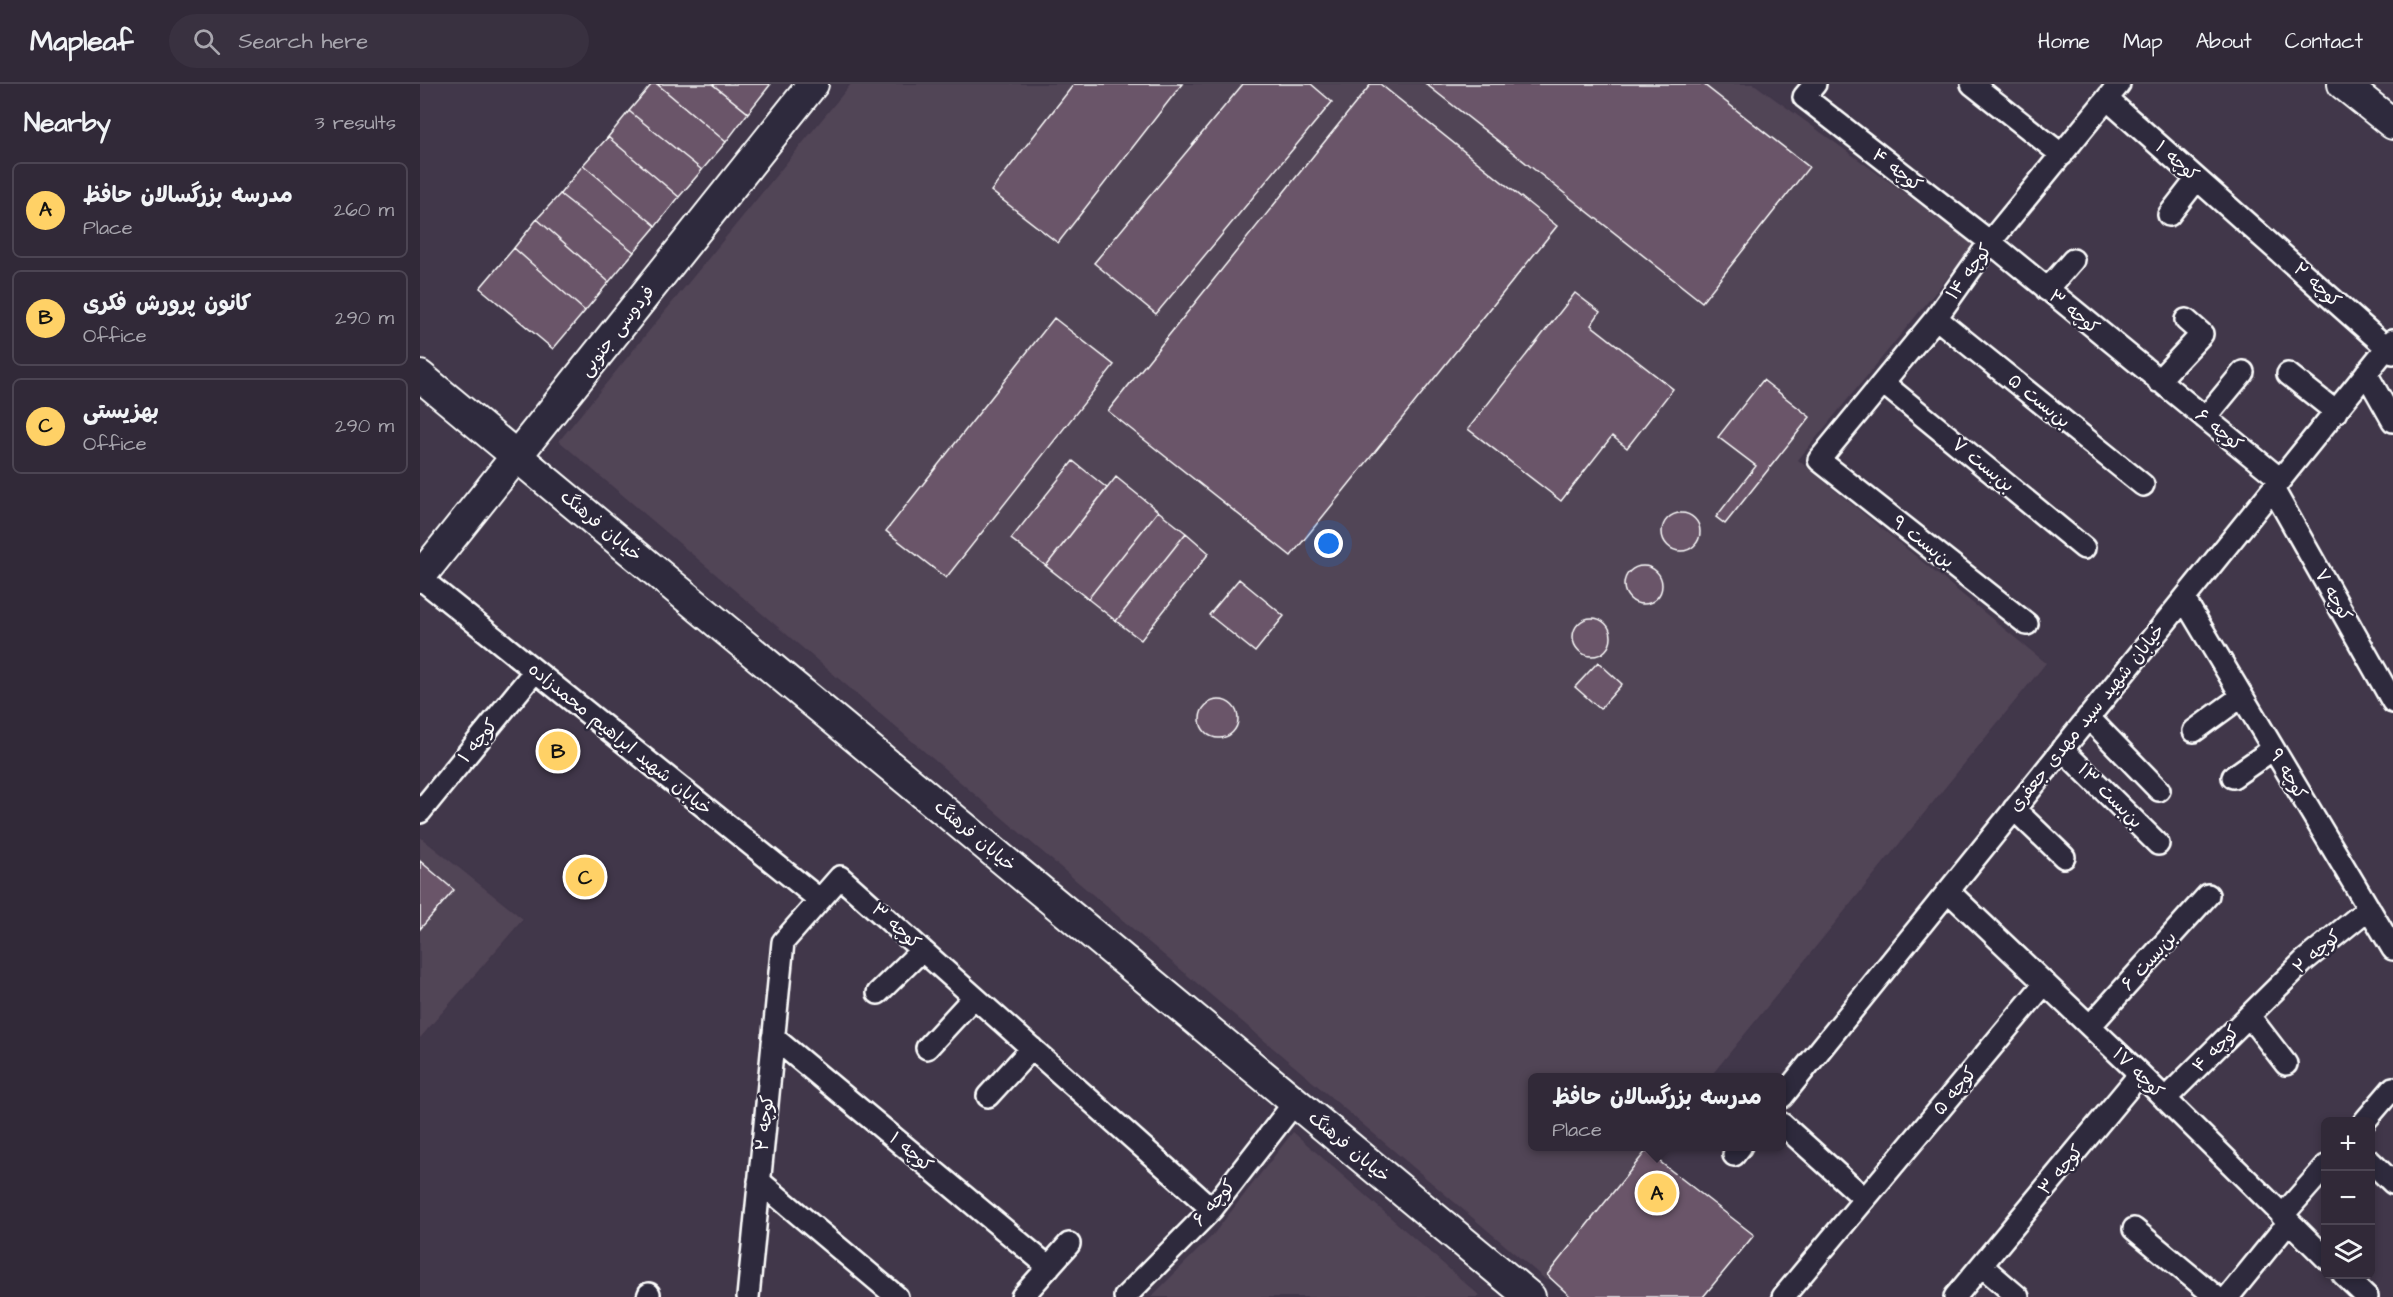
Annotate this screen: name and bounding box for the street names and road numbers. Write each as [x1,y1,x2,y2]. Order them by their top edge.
street label: کوچه ۱ [2150,135,2204,187]
street label: کوچه ۴ [1867,142,1928,198]
street label: کوچه ۱۴ [1940,239,1998,305]
street label: کوچه ۲ [2288,257,2346,313]
street label: فردوسی جنوبی [573,280,661,382]
street label: کوچه ۳ [2043,284,2105,340]
street label: بن‌بست ۵ [2002,368,2076,434]
street label: کوچه ۶ [2190,403,2248,457]
street label: بن‌بست ۷ [1946,432,2020,498]
street label: خیابان فرهنگ [555,484,647,568]
street label: بن‌بست ۹ [1887,510,1959,574]
street label: کوچه ۷ [2308,564,2358,626]
street label: خیابان شهید سید مهدی جعفری [2003,619,2171,817]
street label: خیابان شهید ابراهیم محمدزاده [522,657,717,822]
street label: کوچه ۱ [452,713,504,768]
street label: کوچه ۹ [2263,744,2313,804]
street label: بن‌بست ۱۳ [2072,758,2148,834]
street label: خیابان فرهنگ [929,794,1021,878]
street label: کوچه ۳ [866,897,926,955]
street label: کوچه ۲ [2288,924,2347,980]
street label: بن‌بست ۶ [2115,926,2183,996]
street label: کوچه ۴ [2187,1020,2245,1078]
street label: کوچه ۱۷ [2107,1042,2170,1104]
street label: کوچه ۵ [1927,1061,1983,1121]
street label: کوچه ۲ [750,1094,780,1152]
street label: خیابان فرهنگ [1303,1105,1395,1189]
street label: کوچه ۱ [884,1126,939,1178]
street label: کوچه ۳ [2033,1139,2090,1201]
street label: کوچه ۶ [1187,1174,1242,1232]

